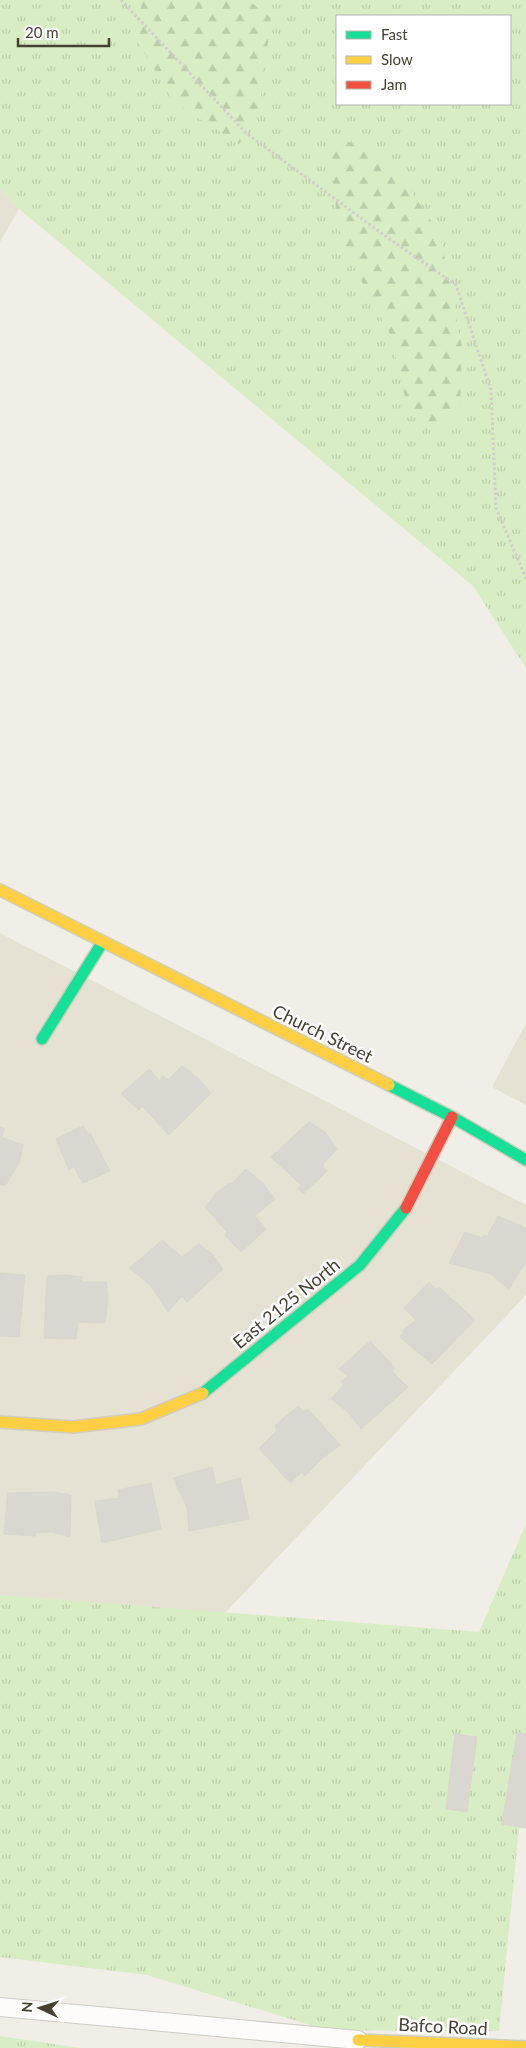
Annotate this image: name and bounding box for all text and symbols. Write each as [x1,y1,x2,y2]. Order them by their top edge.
scale bar [18,15,109,47]
legend [336,15,511,105]
text: 20 m [25,23,59,41]
text: Fast [381,25,408,43]
text: Slow [381,50,413,68]
text: Jam [381,75,407,93]
street label: Church Street [269,999,377,1067]
street label: East 2125 North [228,1253,344,1353]
north arrow [15,1983,65,2033]
text: N [18,2001,35,2013]
street label: Bafco Road [398,2013,488,2039]

